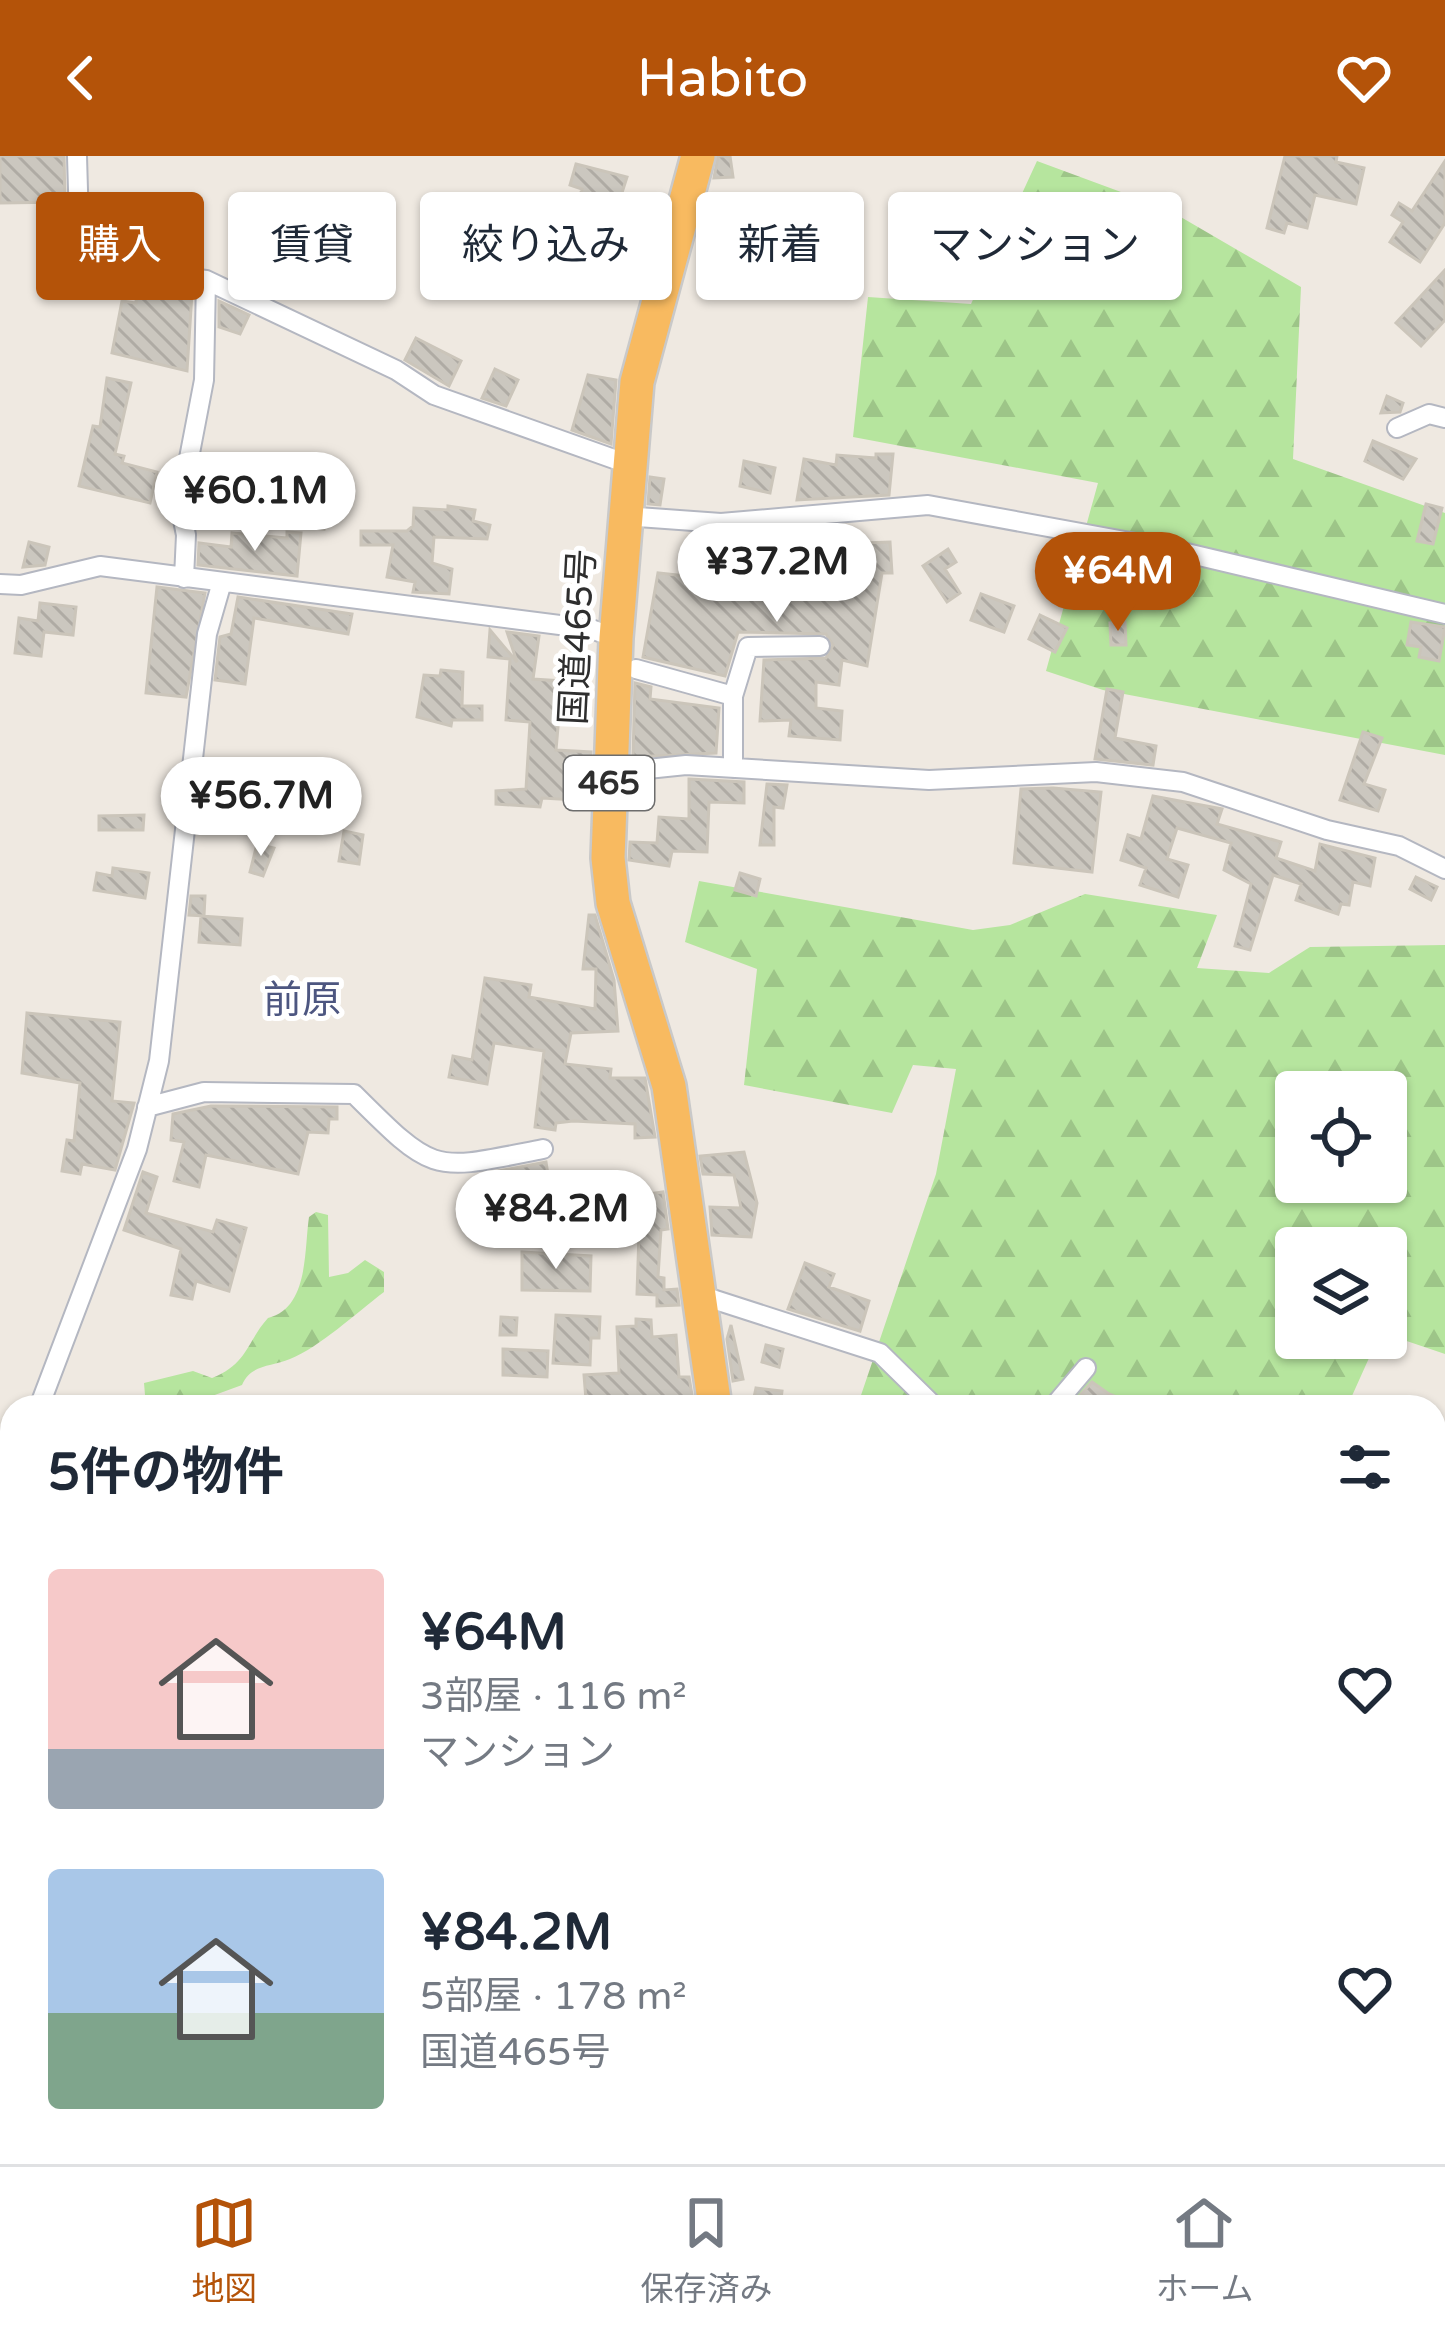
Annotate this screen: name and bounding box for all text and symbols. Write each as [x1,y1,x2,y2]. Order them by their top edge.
icon: back [48,45,114,111]
icon: heart [1331,45,1397,111]
text: Habito [637,46,808,111]
chip: 購入 [36,192,204,300]
chip: 賃貸 [228,192,396,300]
chip: 絞り込み [420,192,672,300]
chip: 新着 [696,192,864,300]
chip: マンション [888,192,1182,300]
pin: ¥60.1M [157,452,353,554]
text: ¥60.1M [182,467,328,514]
pin: ¥37.2M [679,523,875,625]
pin: ¥64M [1047,532,1189,634]
text: ¥37.2M [704,538,850,585]
text: ¥64M [1062,547,1174,594]
street label: 国道465号 [552,548,604,726]
road number: 465 [564,756,654,810]
pin: ¥56.7M [163,757,359,859]
text: ¥56.7M [188,772,334,819]
district label: 前原 [263,977,341,1024]
map controls [1275,1071,1407,1359]
button: locate [1275,1071,1407,1203]
pin: ¥84.2M [458,1170,654,1272]
text: ¥84.2M [483,1185,629,1232]
button: layers [1275,1227,1407,1359]
icon: filters [1332,1434,1398,1500]
text: 5件の物件 [48,1442,284,1504]
text: ¥64M [420,1602,567,1664]
icon: home [144,1617,288,1761]
icon: heart [1332,1656,1398,1722]
text: 3部屋 · 116 m² [420,1673,687,1720]
text: マンション [420,1729,615,1776]
text: ¥84.2M [420,1902,612,1964]
icon: home [144,1917,288,2061]
icon: heart [1332,1956,1398,2022]
text: 5部屋 · 178 m² [420,1973,687,2020]
text: 国道465号 [420,2029,610,2076]
tab: 地図 [191,2190,257,2310]
tab: 保存済み [640,2190,772,2310]
tab: ホーム [1155,2190,1253,2310]

